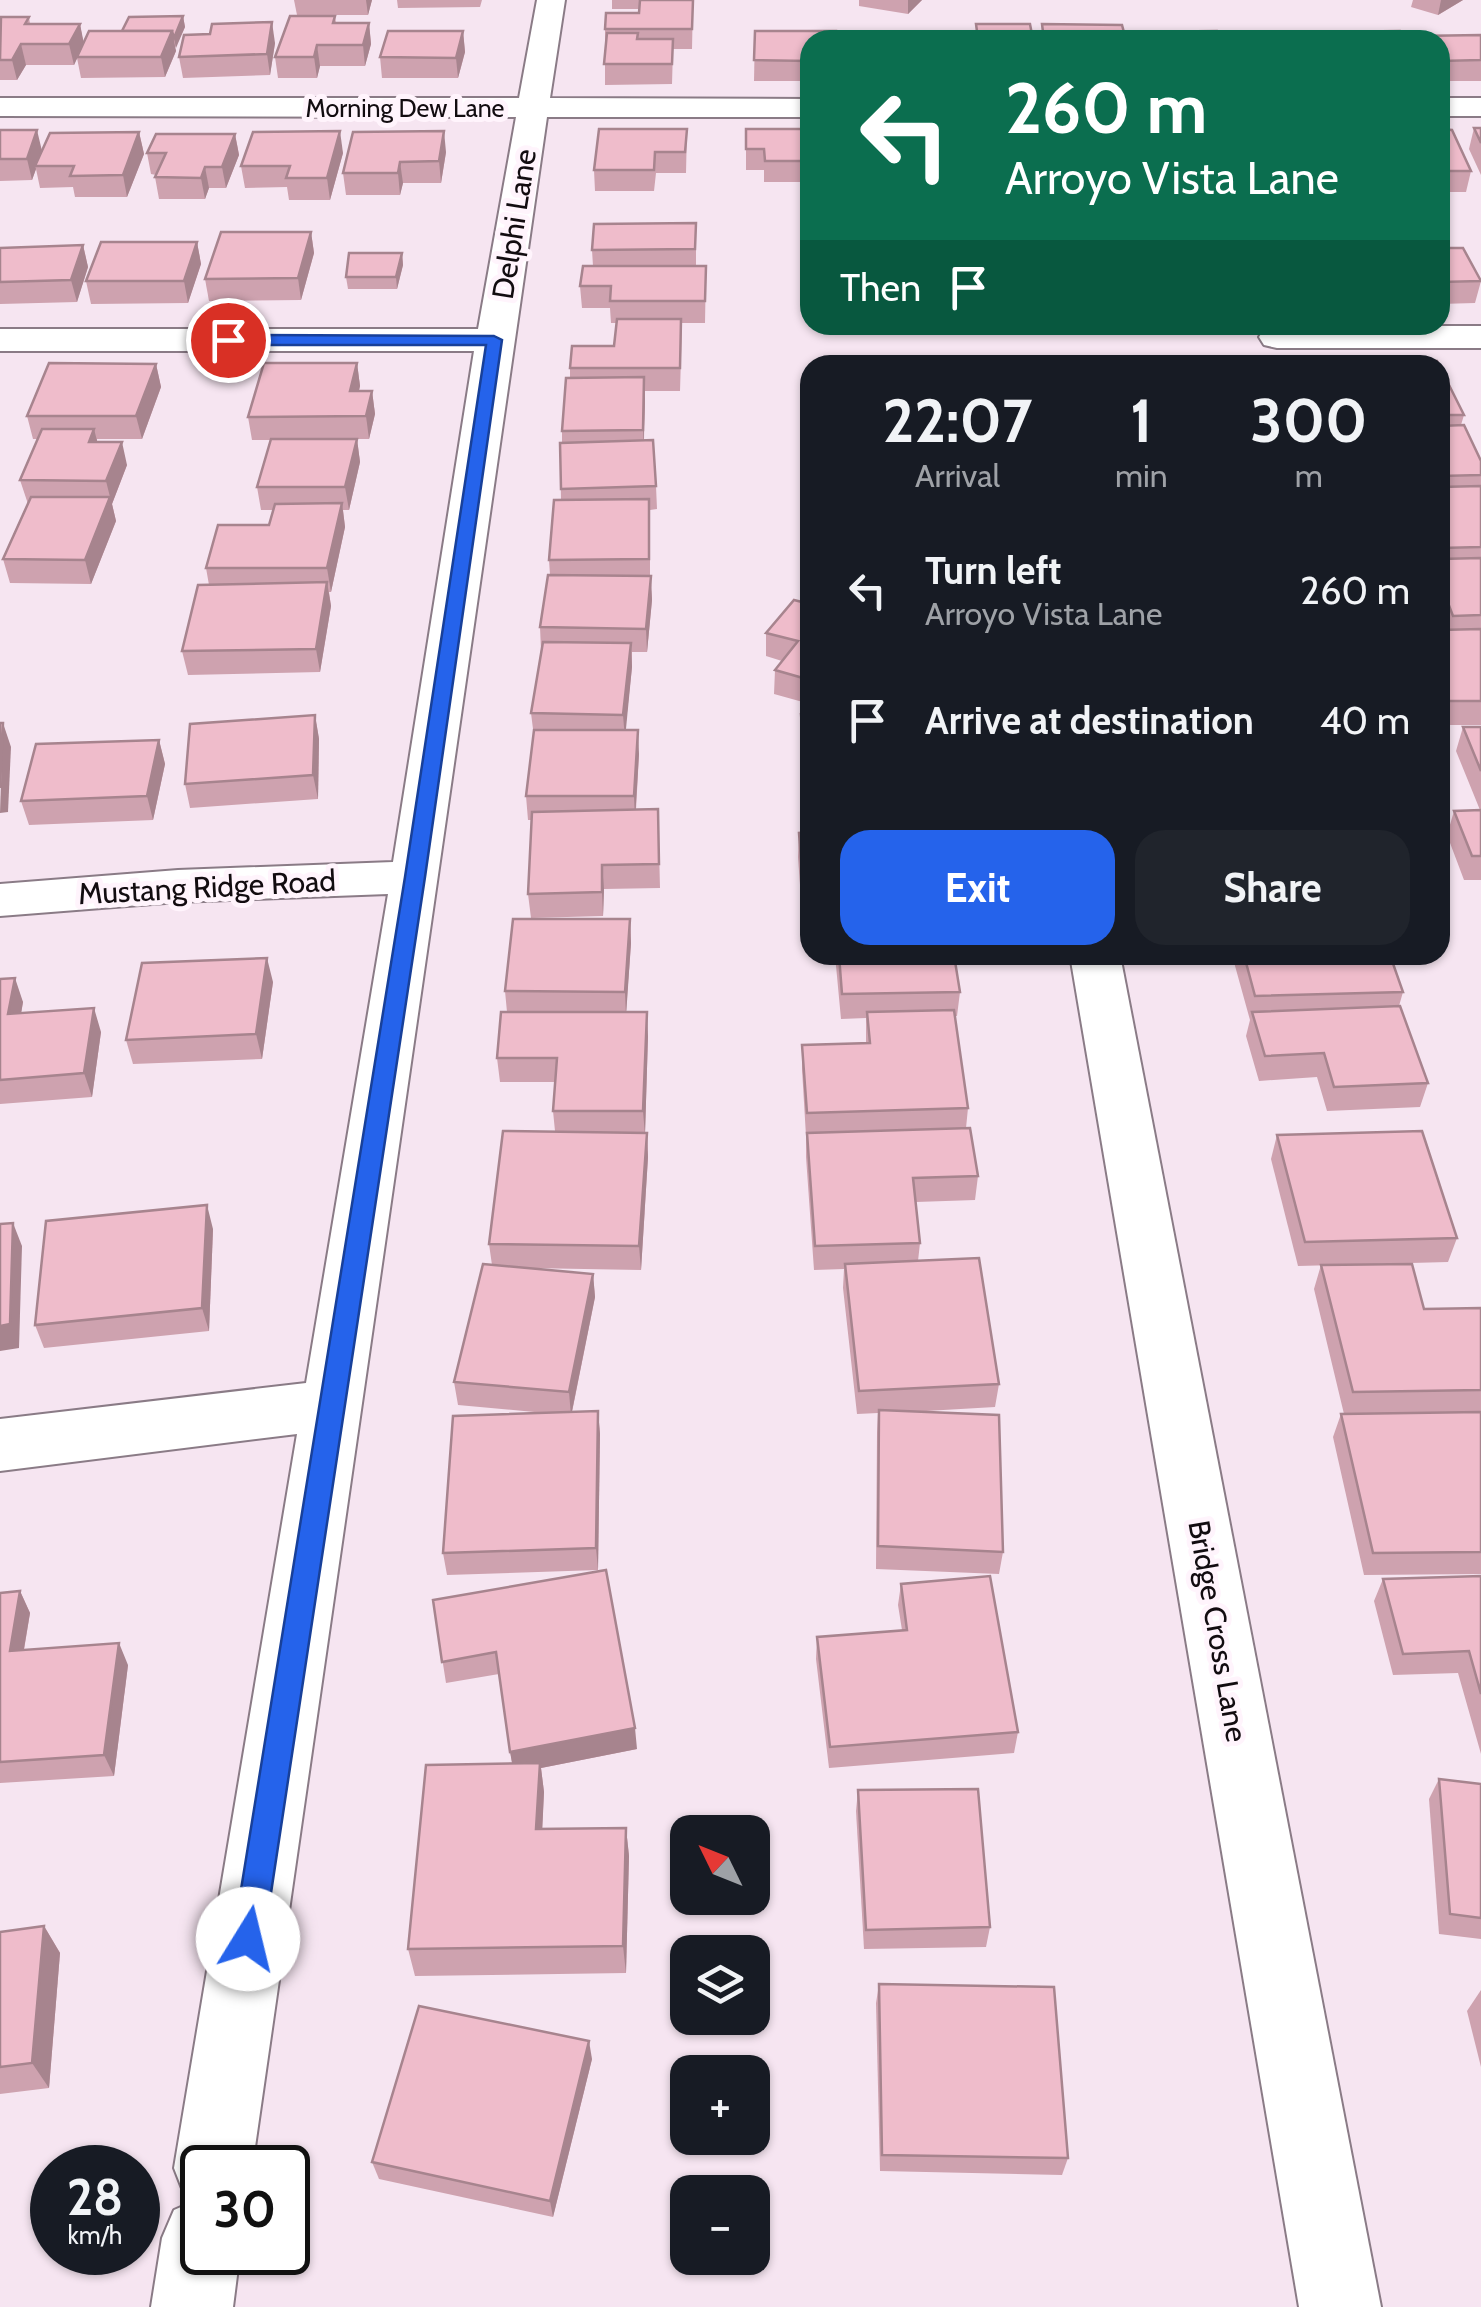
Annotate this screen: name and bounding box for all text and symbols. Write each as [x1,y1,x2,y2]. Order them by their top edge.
text: 260 m [1005,65,1207,151]
icon: left [840,70,970,200]
street label: Morning Dew Lane [306,93,505,123]
street label: Delphi Lane [484,146,544,302]
text: Arroyo Vista Lane [1005,151,1339,205]
icon: arrive [941,260,996,315]
text: Then [840,264,921,311]
pin [186,298,271,383]
icon: arrive [201,313,256,368]
text: 22:07 [883,384,1032,457]
text: 1 [1130,384,1152,457]
text: 300 [1250,384,1367,457]
text: Arrival [915,456,1000,495]
text: min [1115,456,1168,495]
text: m [1295,456,1323,495]
text: Turn left [925,547,1061,594]
icon: left [840,563,895,618]
text: 260 m [1300,567,1410,614]
text: Arroyo Vista Lane [925,594,1162,633]
icon: arrive [840,693,895,748]
text: Arrive at destination [925,697,1254,744]
text: 40 m [1320,697,1410,744]
button: Exit [840,830,1115,945]
button: Share [1135,830,1410,945]
street label: Mustang Ridge Road [77,862,337,912]
street label: Bridge Cross Lane [1180,1517,1256,1745]
north arrow [670,1815,770,1915]
map controls [670,1815,770,2275]
position arrow [196,1887,300,1991]
button: layers [670,1935,770,2035]
button: + [670,2055,770,2155]
speed limit sign: 30 [180,2145,310,2275]
text: 28 [67,2167,123,2228]
button: − [670,2175,770,2275]
text: km/h [68,2220,122,2250]

